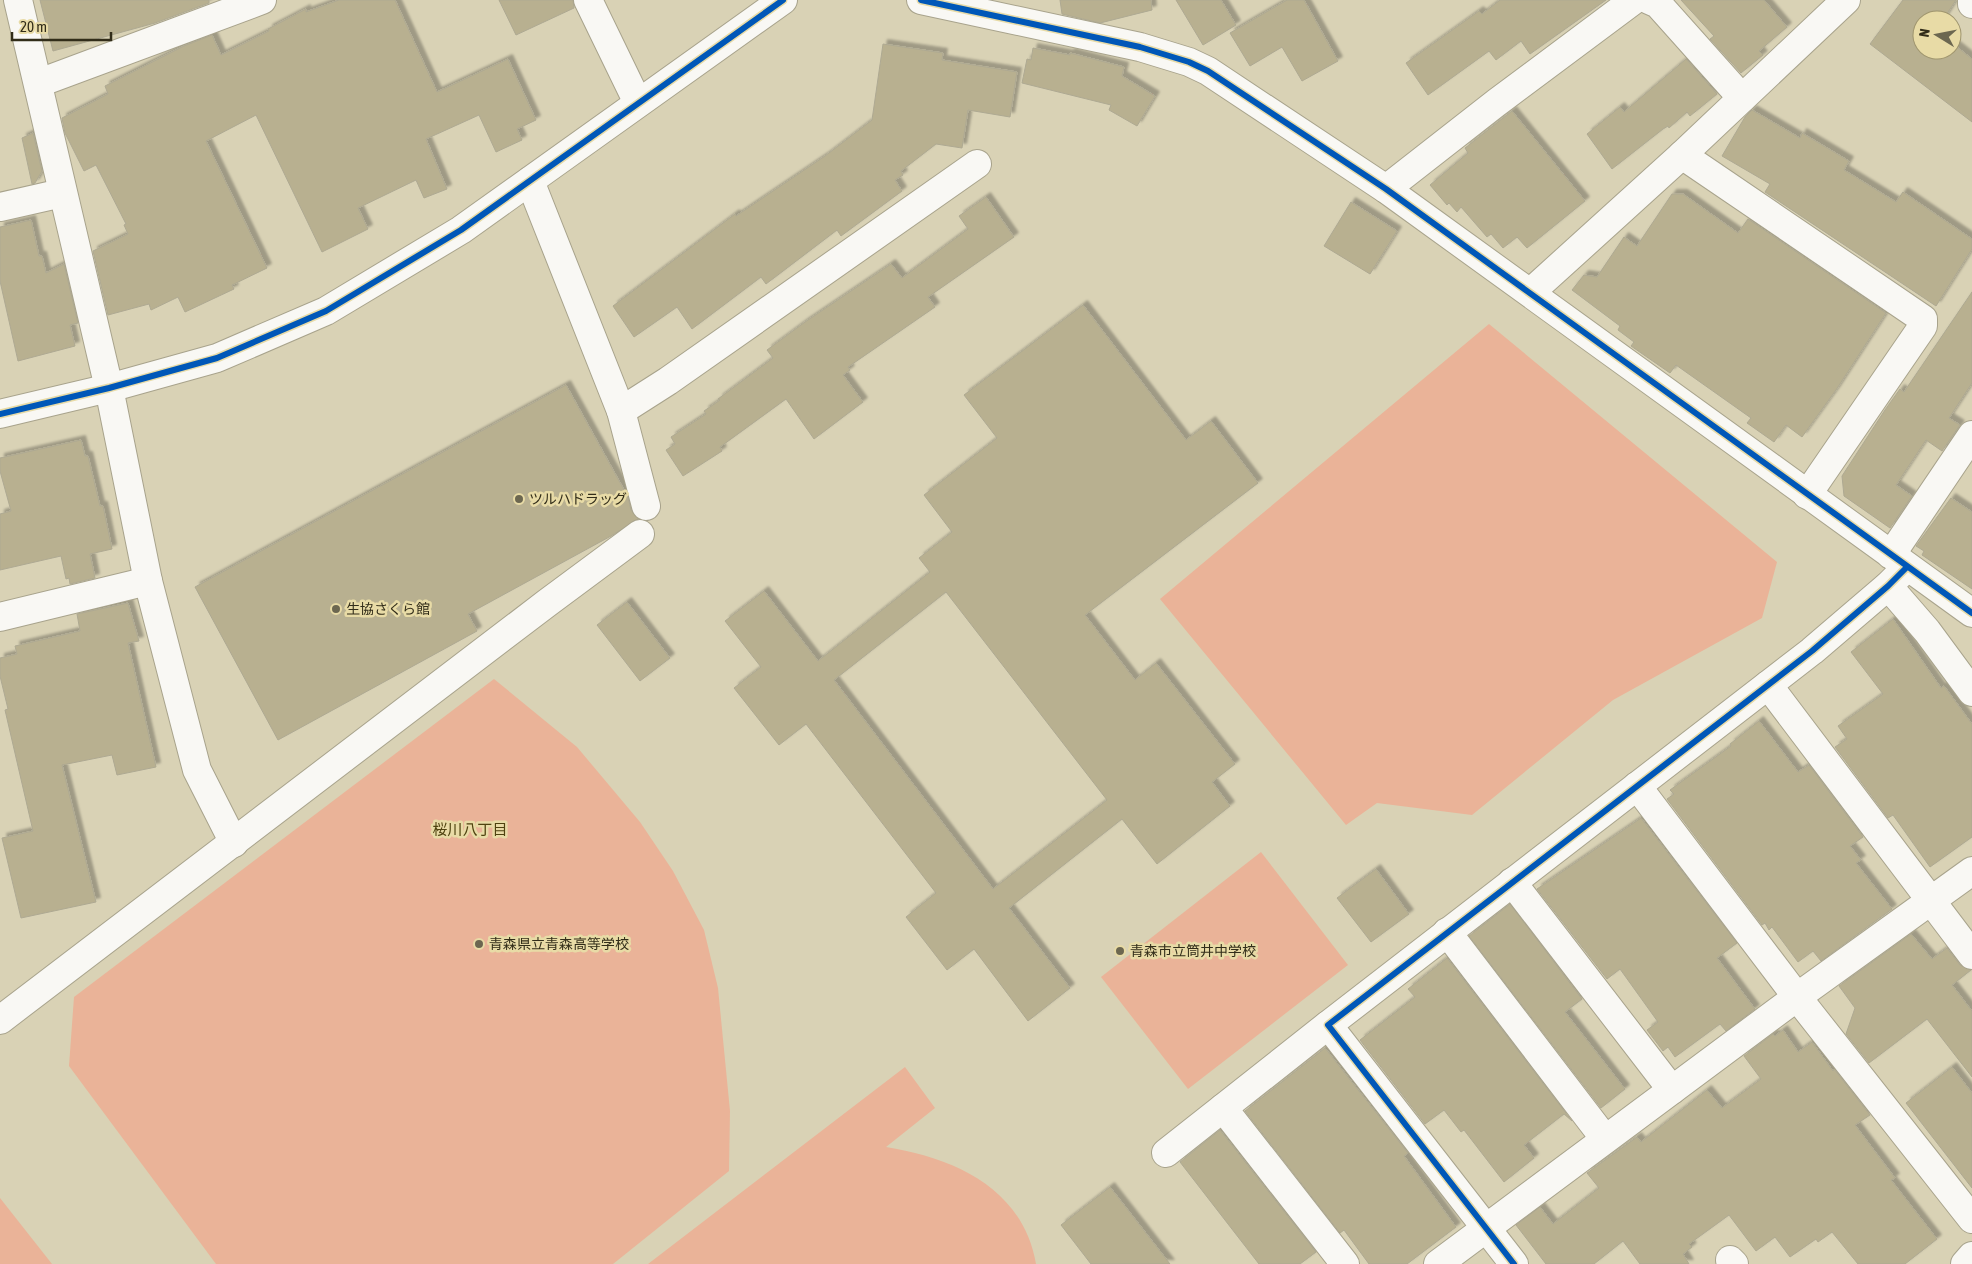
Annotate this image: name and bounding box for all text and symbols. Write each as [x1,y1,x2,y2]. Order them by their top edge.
scale bar [12,10,111,42]
north arrow [1912,10,1962,60]
text: 20 m [20,18,47,35]
text: N [1916,27,1933,38]
place label: ツルハドラッグ [529,491,627,507]
marker: ツルハドラッグ [513,493,525,505]
place label: 生協さくら館 [346,601,430,617]
marker: 生協さくら館 [330,603,342,615]
district label: 桜川八丁目 [432,821,508,838]
place label: 青森県立青森高等学校 [489,936,629,952]
marker: 青森県立青森高等学校 [473,938,485,950]
place label: 青森市立筒井中学校 [1130,943,1256,959]
marker: 青森市立筒井中学校 [1114,945,1126,957]

